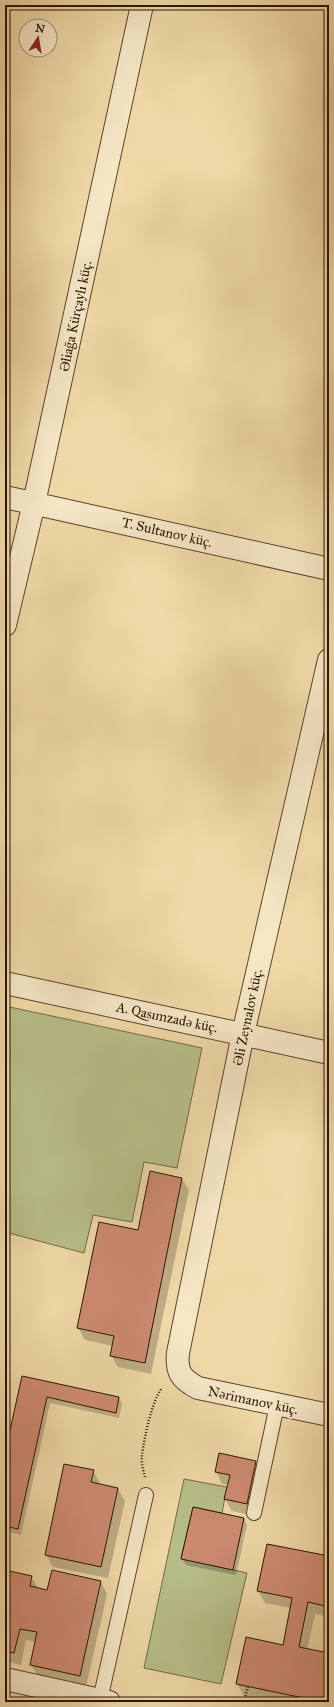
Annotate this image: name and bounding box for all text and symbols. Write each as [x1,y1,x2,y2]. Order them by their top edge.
north arrow [18,18,58,58]
text: N [34,21,47,36]
street label: Əliağa Kürçaylı küç. [55,259,96,373]
street label: T. Sultanov küç. [120,514,214,551]
street label: Əli Zeynalov küç. [229,967,266,1067]
street label: A. Qasımzadə küç. [114,998,219,1037]
street label: Nərimanov küç. [206,1383,300,1418]

